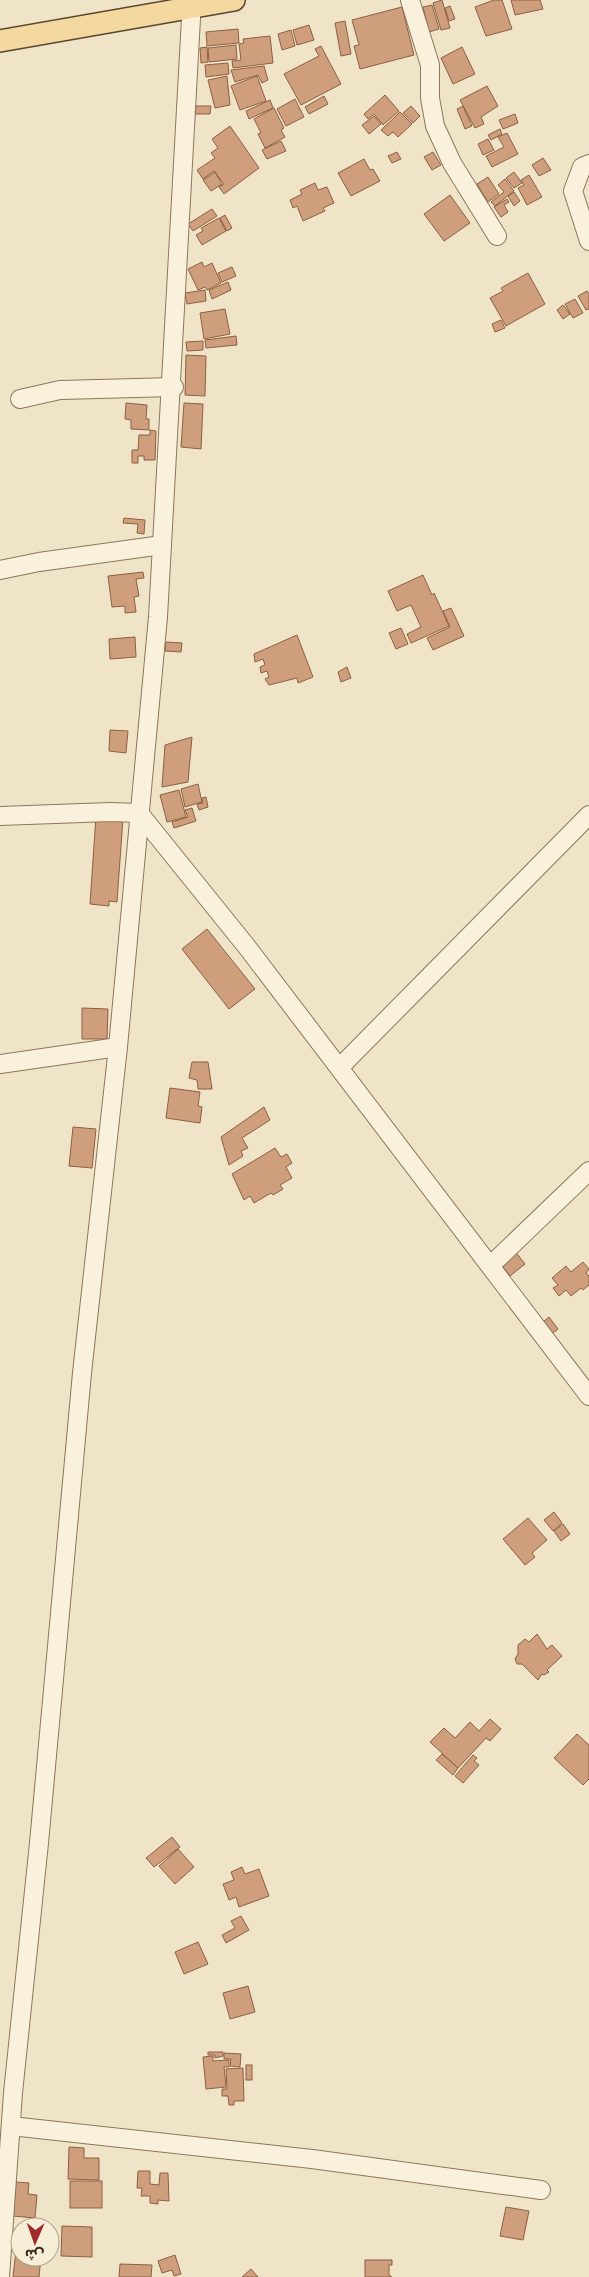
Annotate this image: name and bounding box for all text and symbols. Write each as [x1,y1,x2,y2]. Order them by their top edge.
north arrow [10,2217,60,2267]
text: ش [25,2246,44,2263]

